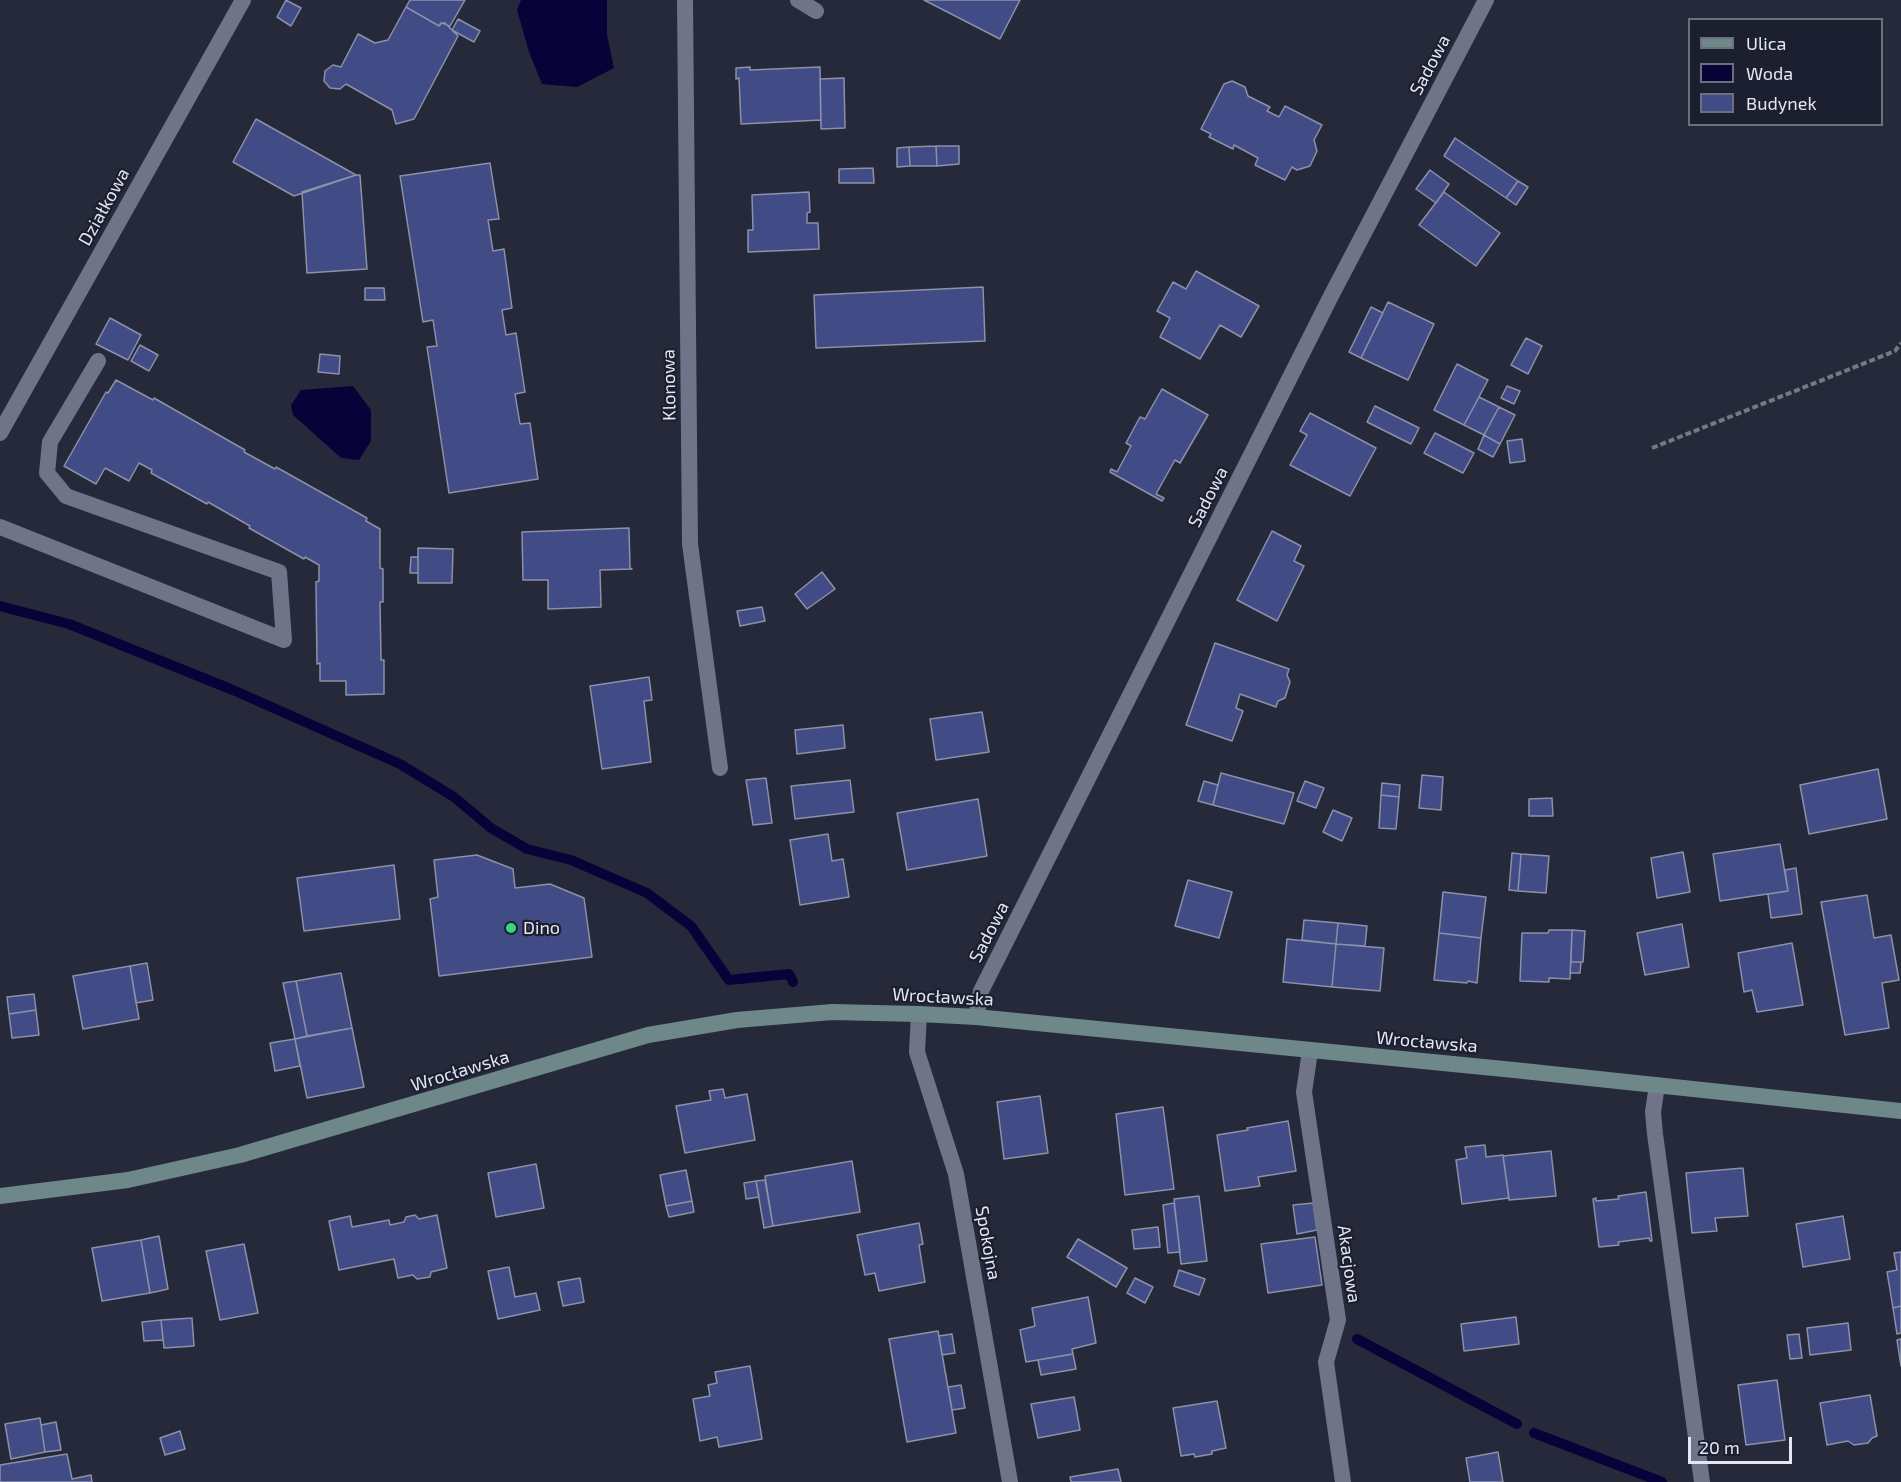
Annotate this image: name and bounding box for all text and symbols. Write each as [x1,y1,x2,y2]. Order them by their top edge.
legend [1688,18,1883,126]
street label: Sadowa [1405,31,1455,99]
text: Ulica [1746,32,1786,54]
text: Woda [1746,62,1793,84]
text: Budynek [1746,92,1817,114]
street label: Działkowa [74,165,134,249]
street label: Klonowa [658,349,680,421]
street label: Sadowa [1184,463,1232,531]
street label: Sadowa [965,898,1013,966]
place label: Dino [523,917,560,939]
marker: Dino [504,921,518,935]
street label: Wrocławska [892,984,994,1010]
street label: Wrocławska [1375,1027,1479,1057]
street label: Wrocławska [408,1046,512,1096]
street label: Spokojna [971,1204,1005,1282]
street label: Akacjowa [1333,1224,1365,1304]
scale bar [1691,1425,1794,1463]
text: 20 m [1699,1436,1740,1458]

